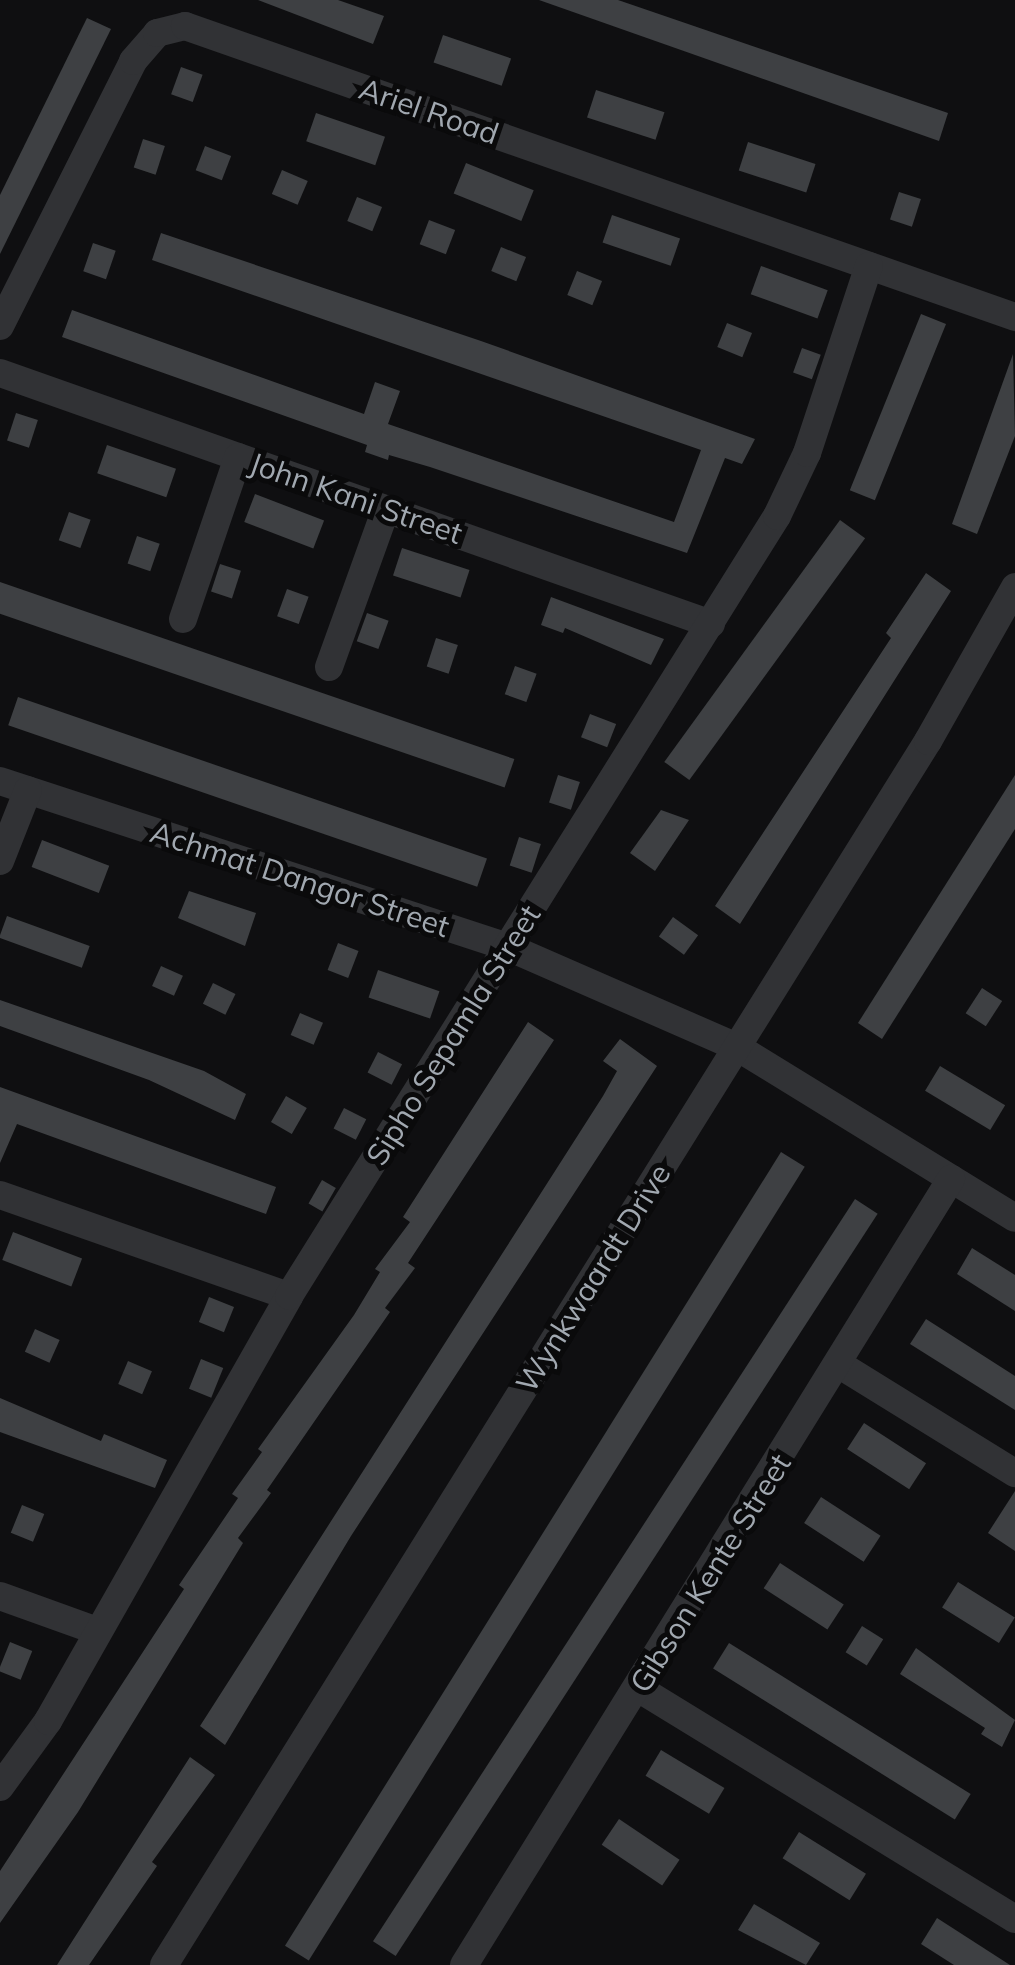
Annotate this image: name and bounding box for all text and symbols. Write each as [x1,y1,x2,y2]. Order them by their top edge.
street label: Ariel Road [355,70,503,152]
street label: John Kani Street [245,445,467,551]
street label: Achmat Dangor Street [146,814,454,944]
street label: Sipho Sepamla Street [358,898,548,1172]
street label: Wynkwaardt Drive [508,1157,678,1399]
street label: Gibson Kente Street [622,1447,798,1699]

